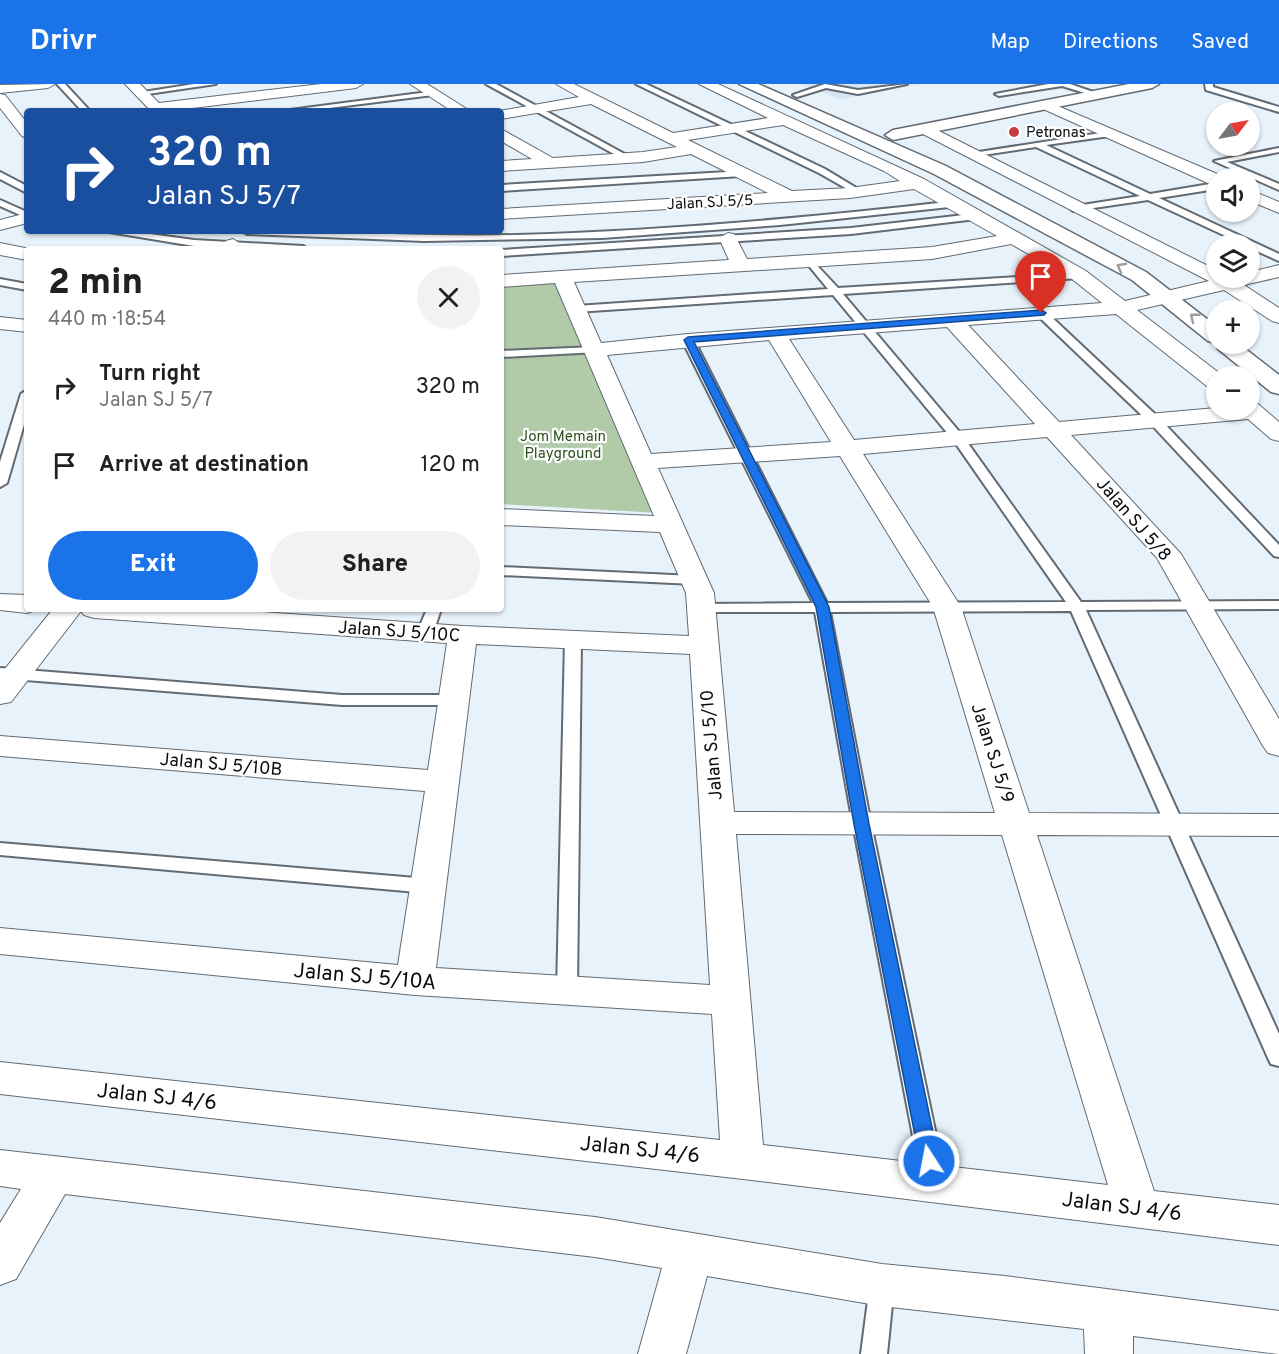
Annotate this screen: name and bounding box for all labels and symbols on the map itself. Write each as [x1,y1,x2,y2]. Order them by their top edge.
north arrow [1206,102,1260,156]
place label: Petronas [1026,124,1086,143]
marker: Petronas [1007,125,1021,139]
street label: Jalan SJ 5/5 [666,192,754,215]
pin [1015,251,1066,313]
one-way arrow [1117,262,1128,274]
one-way arrow [1189,313,1200,324]
park label: Jom Memain Playground [520,428,606,464]
street label: Jalan SJ 5/8 [1090,473,1176,567]
street label: Jalan SJ 5/10C [337,617,461,648]
street label: Jalan SJ 5/10 [696,689,729,801]
street label: Jalan SJ 5/9 [965,701,1018,806]
street label: Jalan SJ 5/10B [159,749,283,782]
street label: Jalan SJ 5/10A [292,958,437,997]
street label: Jalan SJ 4/6 [95,1078,218,1117]
position arrow [897,1129,961,1193]
street label: Jalan SJ 4/6 [578,1131,701,1170]
street label: Jalan SJ 4/6 [1060,1187,1183,1228]

